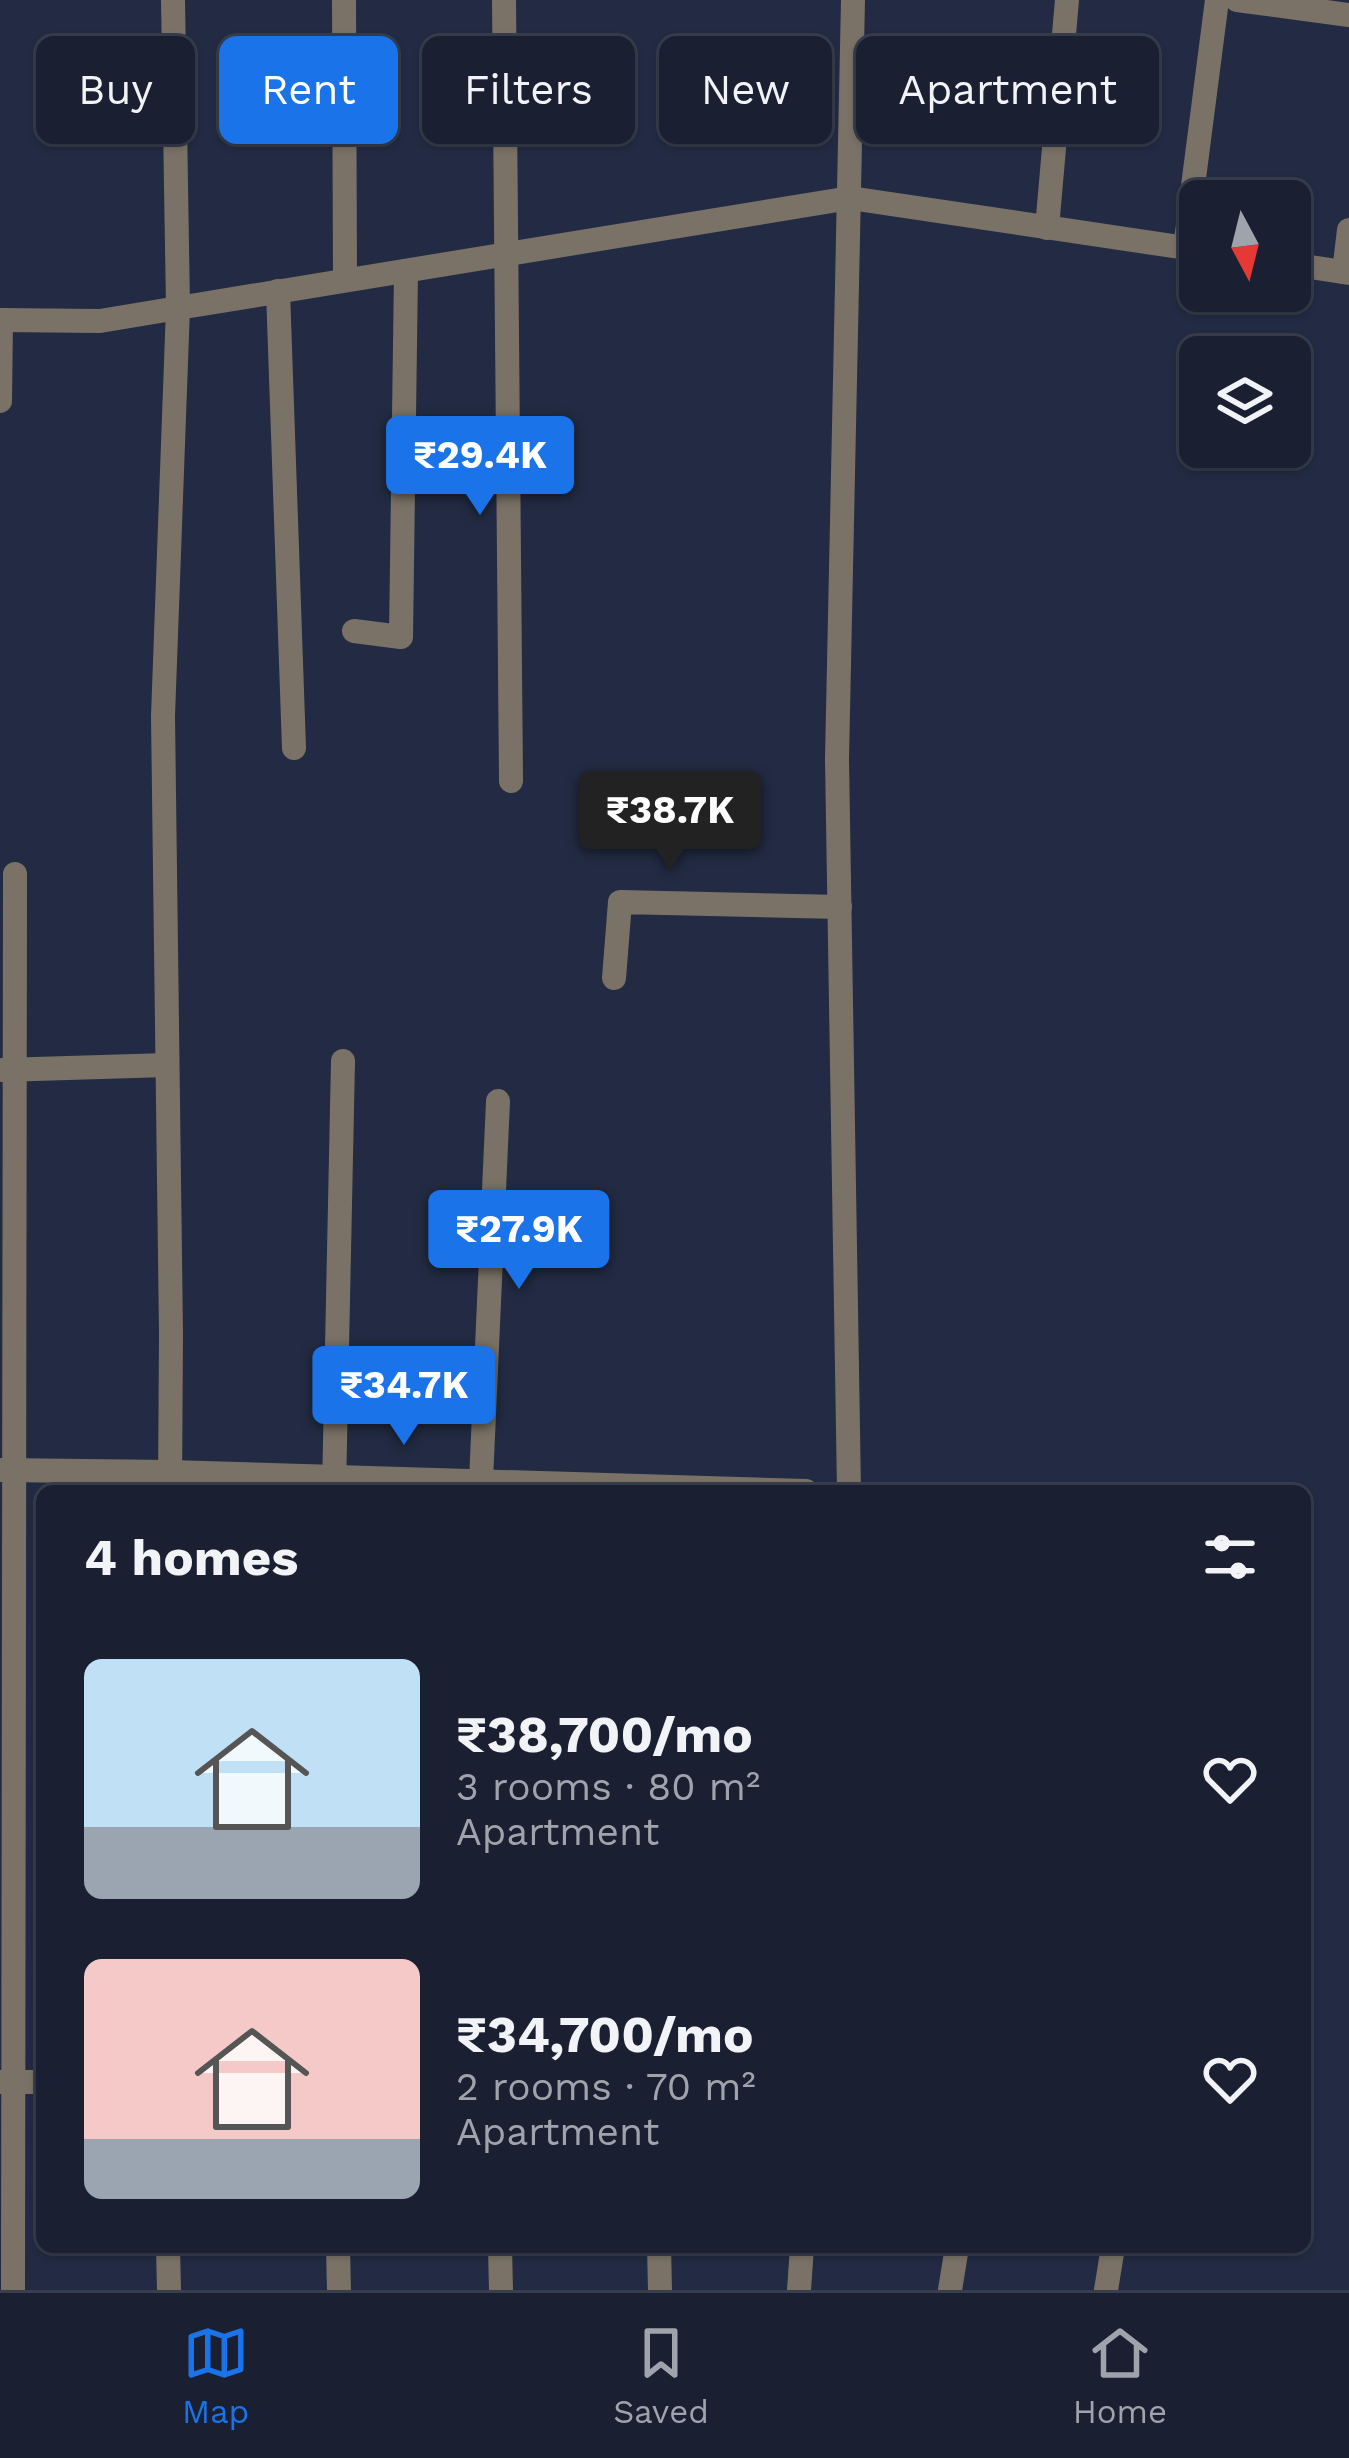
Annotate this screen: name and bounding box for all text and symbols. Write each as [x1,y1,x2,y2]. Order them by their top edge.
chip: Buy [36,36,195,144]
chip: Rent [219,36,398,144]
chip: Filters [422,36,635,144]
chip: New [659,36,832,144]
chip: Apartment [856,36,1159,144]
north arrow [1179,180,1311,312]
map controls [1179,180,1311,468]
button: layers [1179,336,1311,468]
pin: ₹29.4K [382,416,578,518]
text: ₹29.4K [413,432,547,477]
pin: ₹38.7K [572,771,768,873]
text: ₹38.7K [606,787,734,832]
pin: ₹27.9K [421,1190,617,1292]
text: ₹27.9K [455,1206,583,1251]
pin: ₹34.7K [306,1346,502,1448]
text: ₹34.7K [339,1362,469,1407]
icon: filters [1197,1524,1263,1590]
text: 4 homes [84,1528,298,1587]
text: ₹38,700/mo [456,1705,753,1764]
icon: home [180,1707,324,1851]
icon: heart [1197,1746,1263,1812]
text: 3 rooms · 80 m² [456,1764,760,1809]
text: Apartment [456,1809,659,1854]
text: ₹34,700/mo [456,2005,754,2064]
icon: home [180,2007,324,2151]
icon: heart [1197,2046,1263,2112]
text: 2 rooms · 70 m² [456,2064,756,2109]
text: Apartment [456,2109,659,2154]
tab: Map [182,2320,249,2431]
tab: Saved [613,2320,709,2431]
tab: Home [1073,2320,1167,2431]

